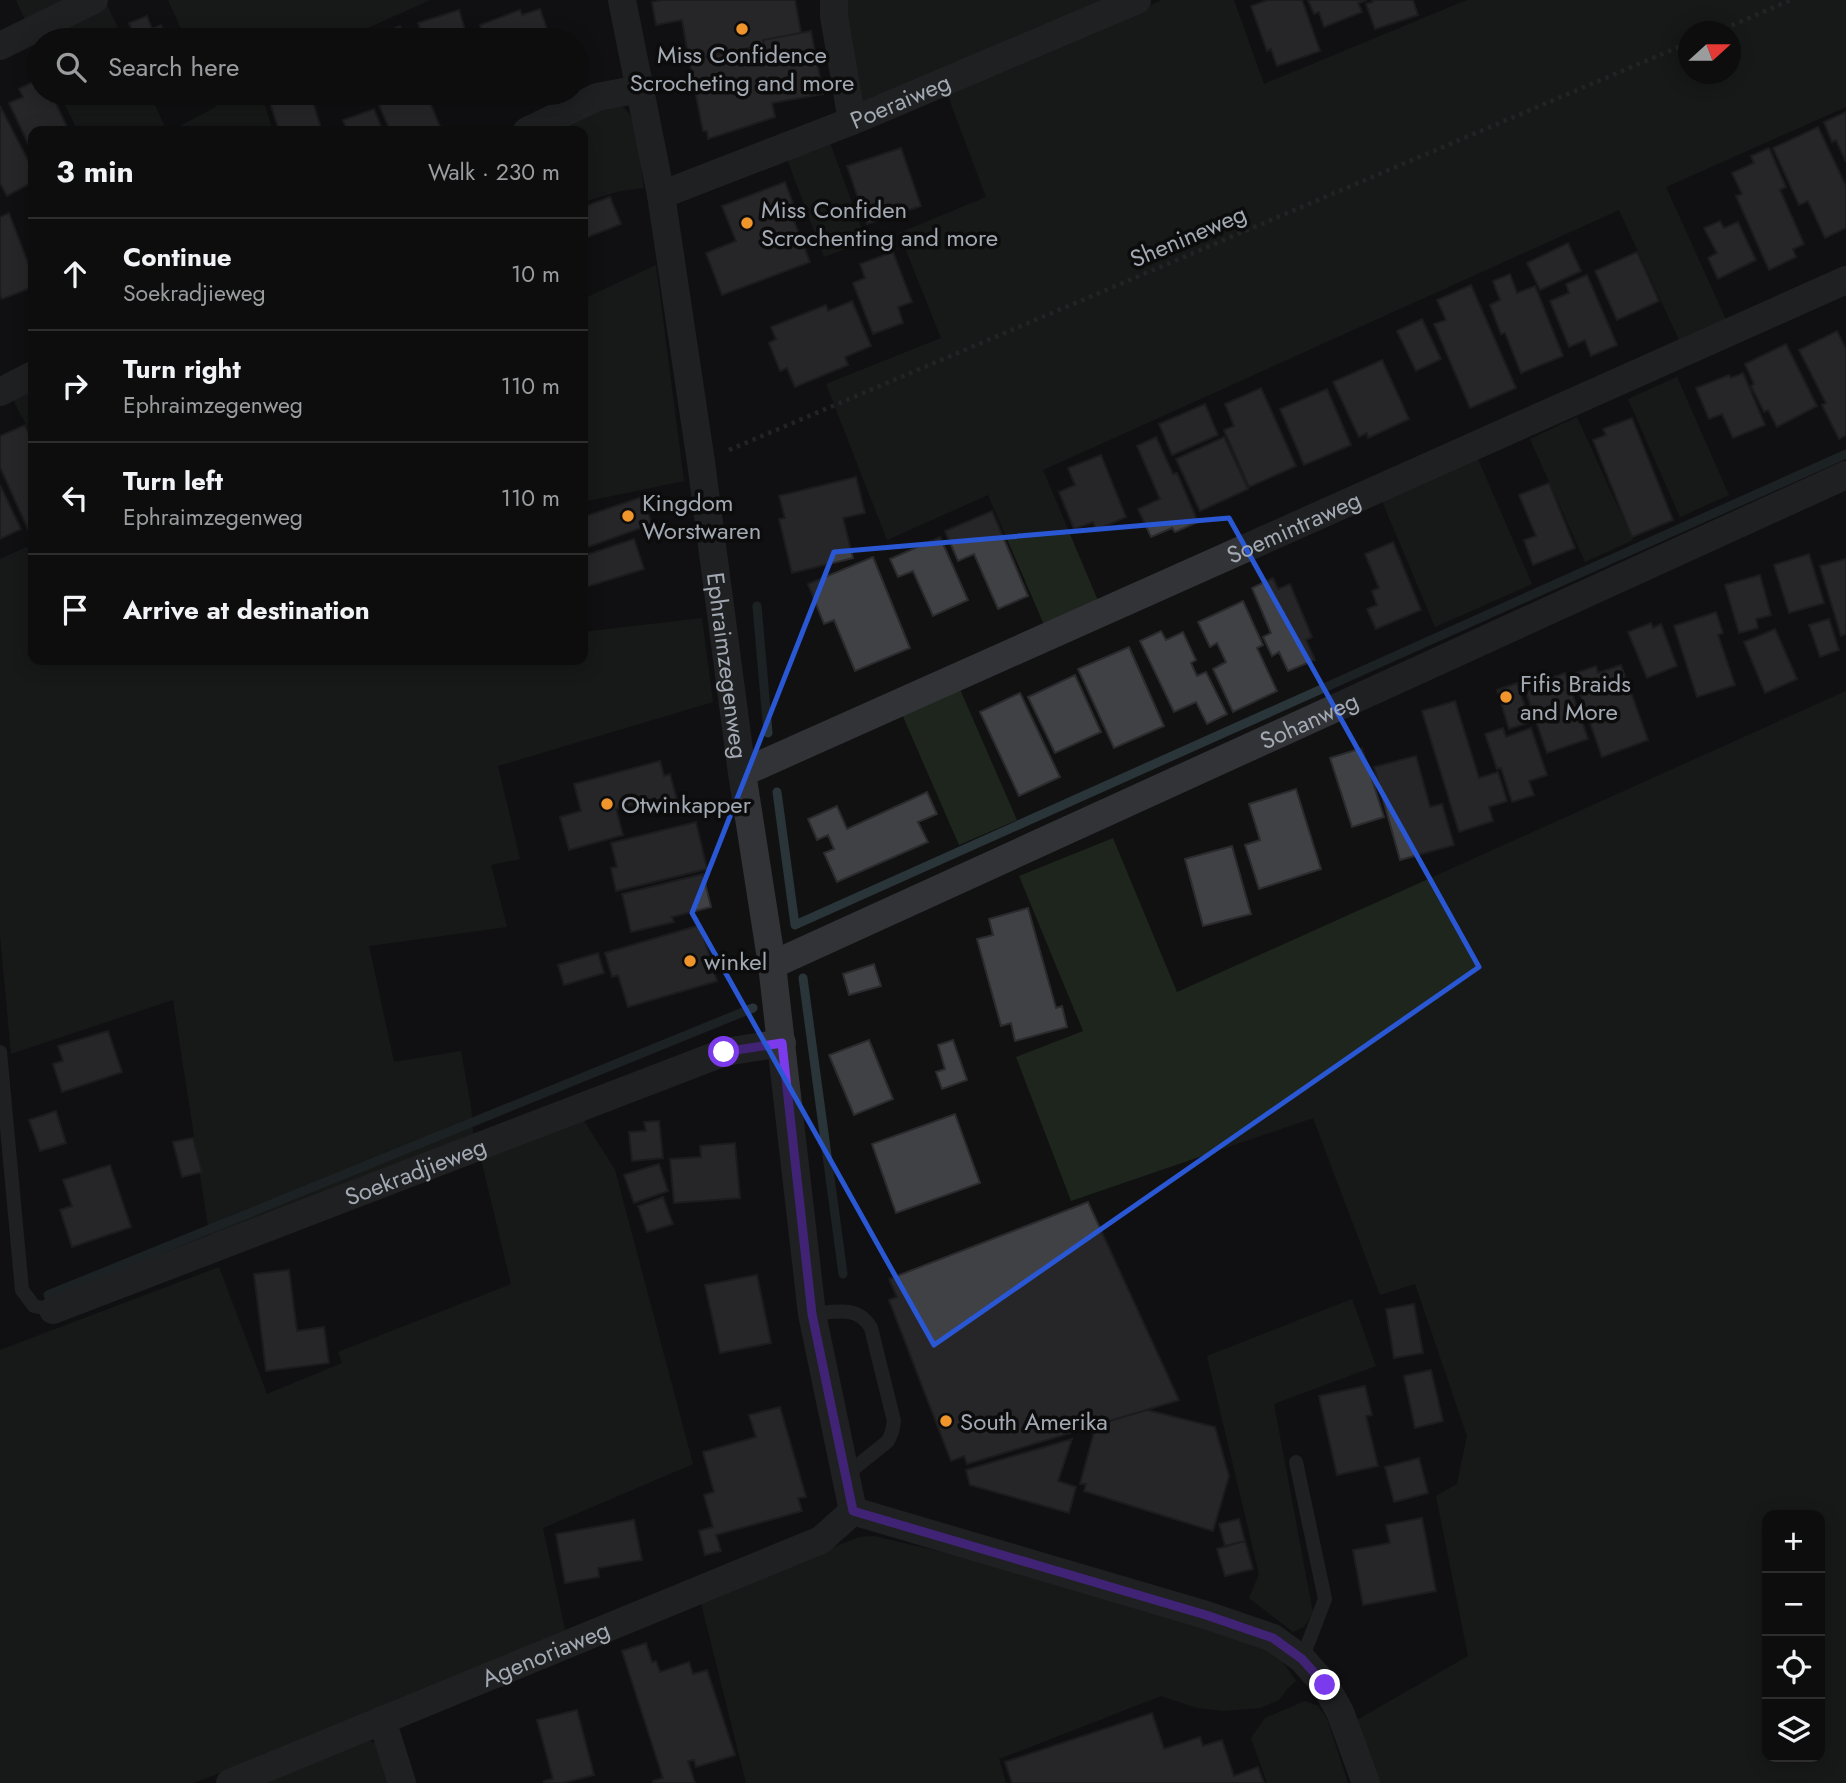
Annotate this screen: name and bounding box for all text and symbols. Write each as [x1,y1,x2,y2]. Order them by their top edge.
marker: Miss Confidence Scrocheting and more [734,21,750,37]
north arrow [1678,21,1741,84]
search box [28,28,588,105]
place label: Miss Confidence Scrocheting and more [630,37,854,100]
icon: search [52,48,90,86]
text: Search here [108,48,240,86]
street label: Poeraiweg [844,64,956,137]
text: 3 min [56,150,134,193]
text: Walk · 230 m [428,155,560,189]
place label: Miss Confiden Scrochenting and more [761,192,998,255]
street label: Shenineweg [1124,196,1252,276]
marker: Miss Confiden Scrochenting and more [739,215,755,231]
text: Continue [123,238,232,276]
icon: ahead [56,255,94,293]
text: 10 m [511,257,560,291]
text: Soekradjieweg [123,276,266,310]
text: Turn right [123,350,241,388]
icon: right [56,367,94,405]
text: 110 m [501,369,560,403]
text: Ephraimzegenweg [123,388,303,422]
text: Turn left [123,462,223,500]
icon: left [56,479,94,517]
text: 110 m [501,481,560,515]
street label: Soemintraweg [1221,481,1366,572]
place label: Kingdom Worstwaren [642,485,761,548]
text: Ephraimzegenweg [123,500,303,534]
marker: Kingdom Worstwaren [620,508,636,524]
street label: Ephraimzegenweg [698,570,757,761]
icon: arrive [56,591,94,629]
text: Arrive at destination [123,591,370,629]
place label: Fifis Braids and More [1520,666,1631,729]
street label: Sohanweg [1254,682,1364,758]
marker: Fifis Braids and More [1498,689,1514,705]
place label: Otwinkapper [621,787,752,822]
marker: Otwinkapper [599,796,615,812]
place label: winkel [704,944,767,979]
marker: winkel [682,953,698,969]
route start [708,1036,739,1067]
street label: Soekradjieweg [339,1128,491,1214]
place label: South Amerika [960,1404,1108,1439]
marker: South Amerika [938,1413,954,1429]
map controls [1762,1510,1825,1762]
button: + [1762,1510,1825,1573]
button: − [1762,1573,1825,1636]
street label: Agenoriaweg [476,1611,615,1695]
button: locate [1762,1636,1825,1699]
route end [1309,1669,1340,1700]
button: layers [1762,1699,1825,1762]

